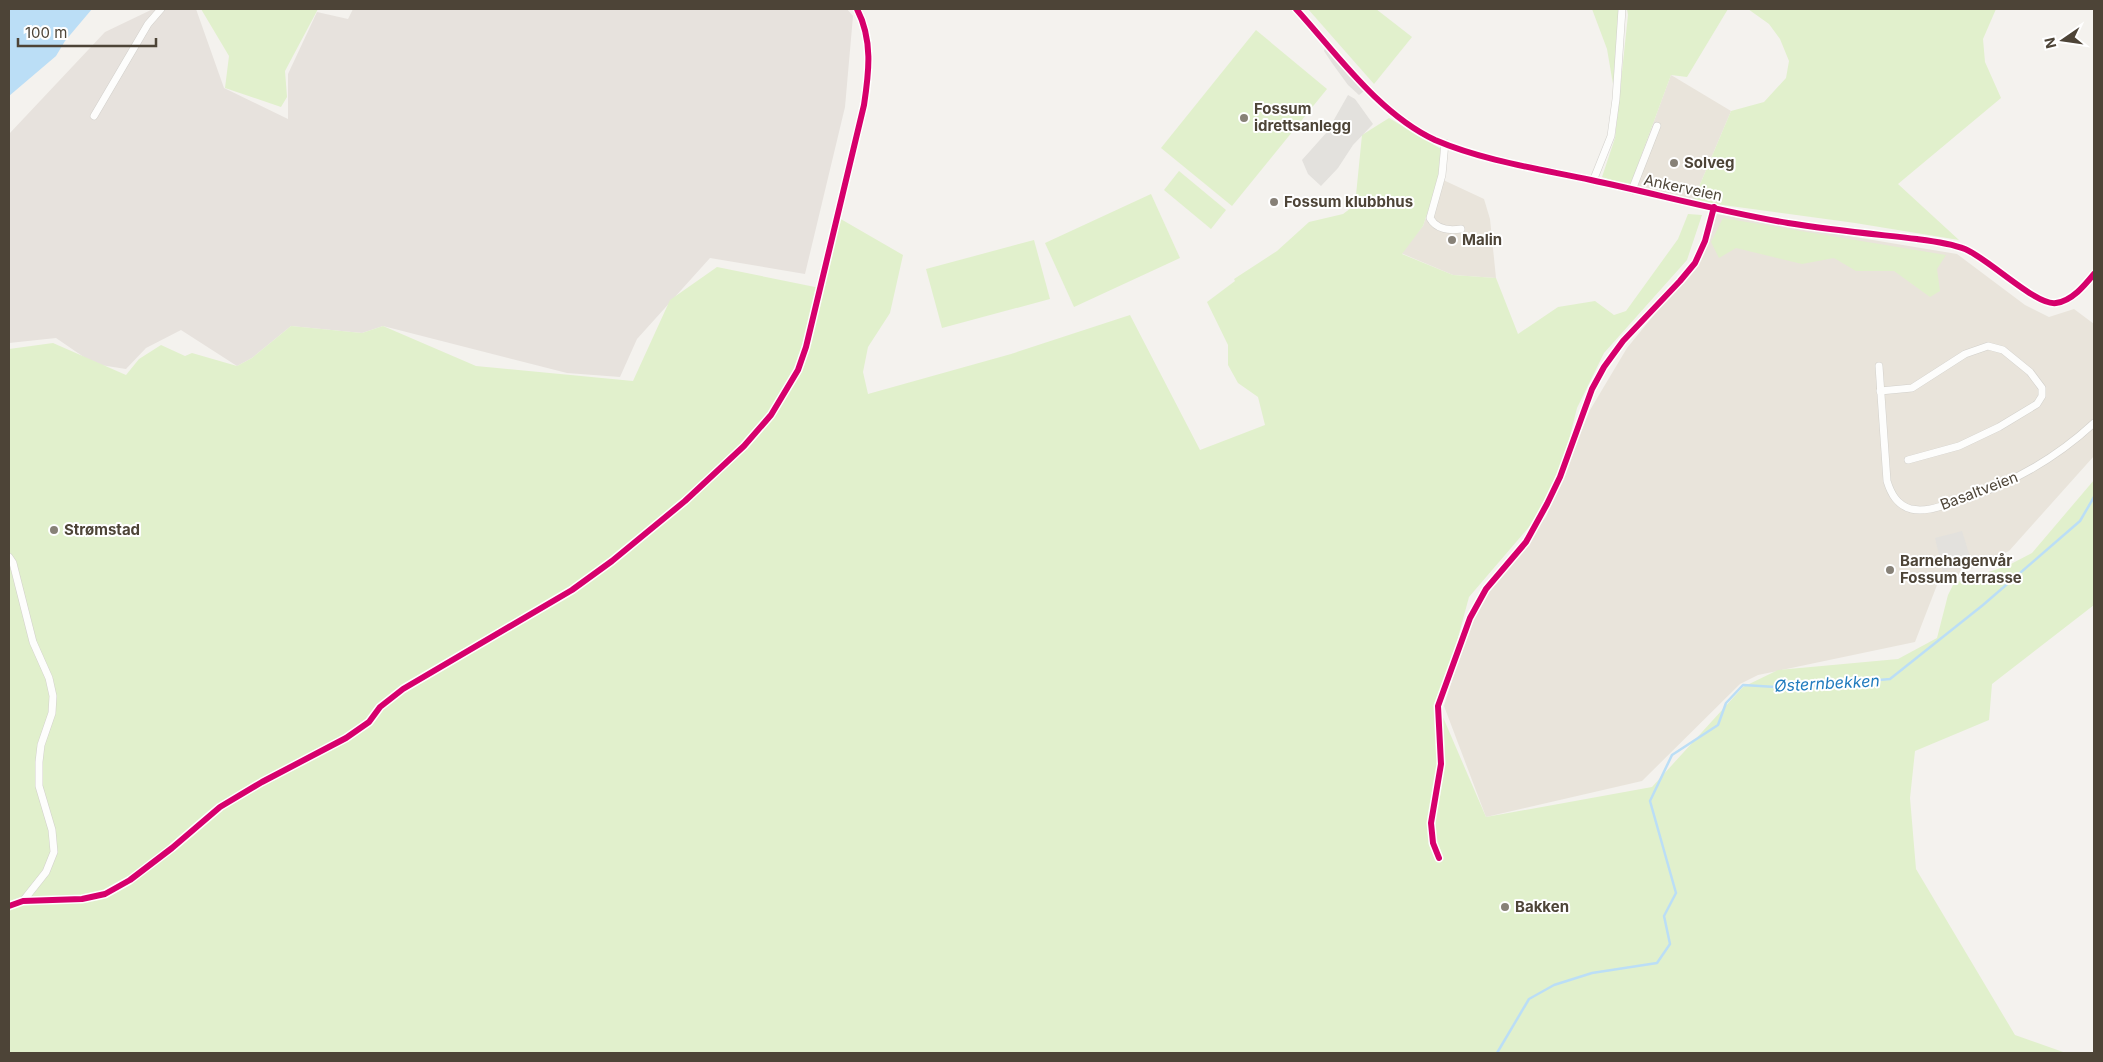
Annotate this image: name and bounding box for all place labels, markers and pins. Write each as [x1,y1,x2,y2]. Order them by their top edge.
place label: Fossum idrettsanlegg [1254,99,1351,135]
marker: Fossum idrettsanlegg [1238,112,1250,124]
place label: Solveg [1684,153,1734,172]
marker: Solveg [1668,157,1680,169]
place label: Fossum klubbhus [1284,192,1413,211]
marker: Fossum klubbhus [1268,196,1280,208]
place label: Malin [1462,230,1502,249]
marker: Malin [1446,234,1458,246]
place label: Strømstad [64,520,140,539]
marker: Strømstad [48,524,60,536]
place label: Barnehagenvår Fossum terrasse [1900,551,2022,587]
marker: Barnehagenvår Fossum terrasse [1884,564,1896,576]
place label: Bakken [1515,897,1569,916]
marker: Bakken [1499,901,1511,913]

